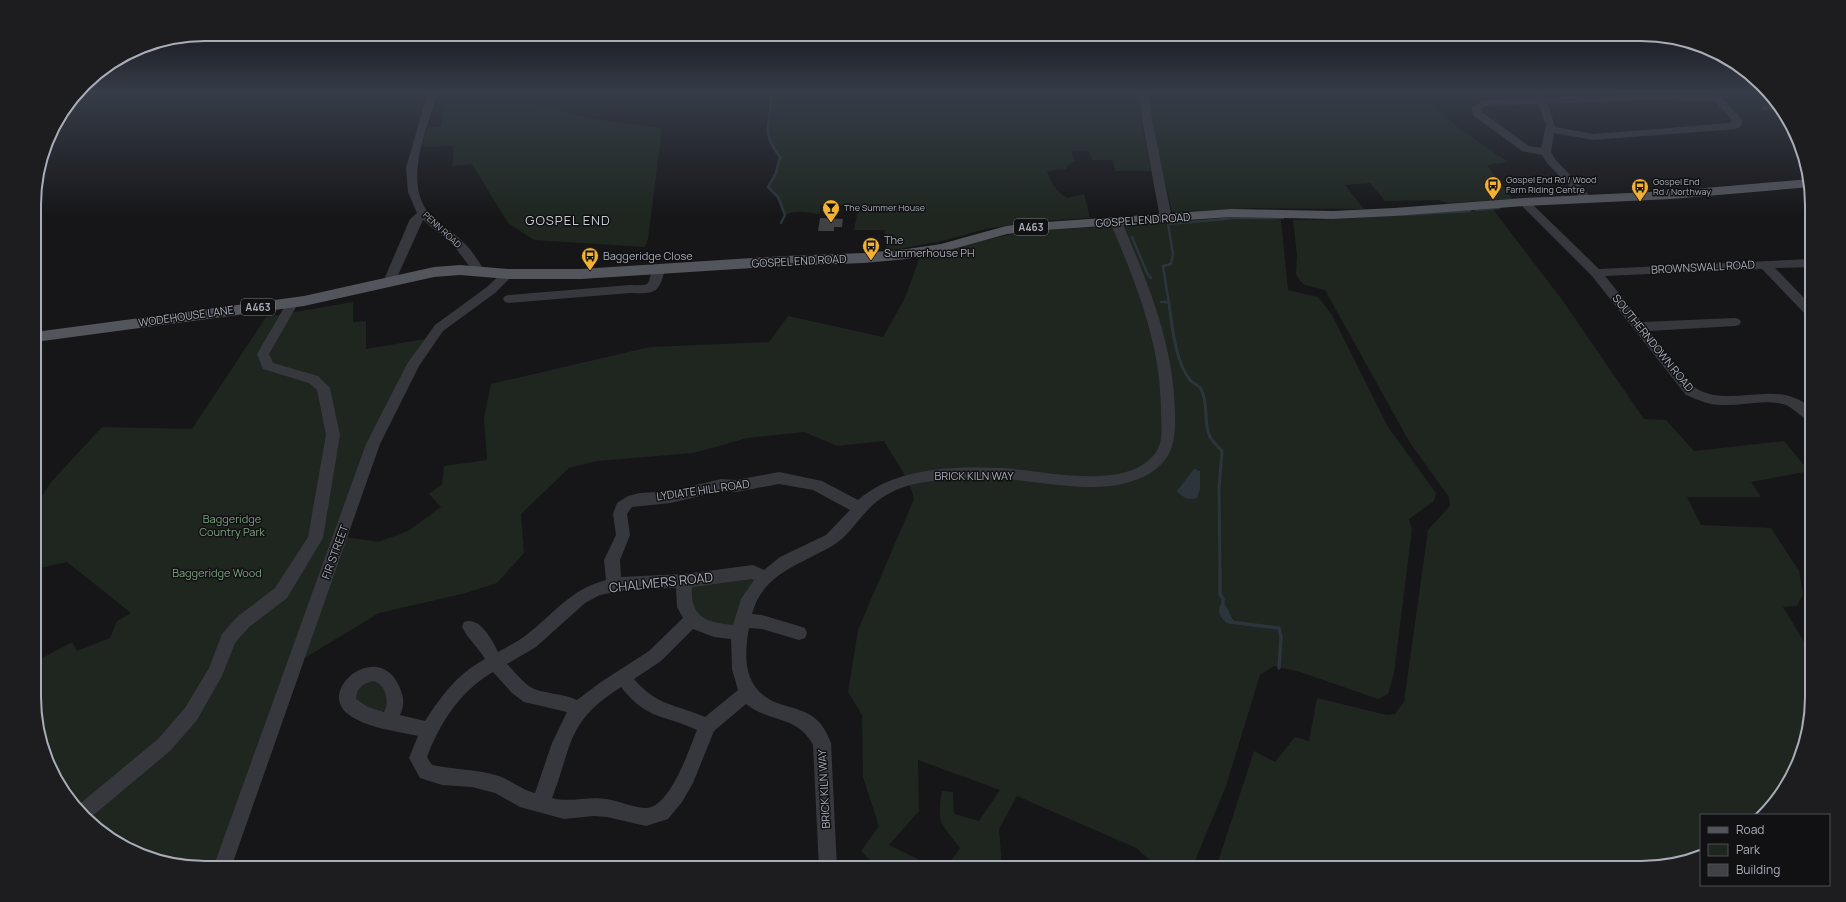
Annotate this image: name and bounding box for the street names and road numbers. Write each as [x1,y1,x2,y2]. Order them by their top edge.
street label: PENN ROAD [420,208,464,251]
street label: GOSPEL END ROAD [1095,209,1191,230]
road number: A463 [1014,219,1048,235]
street label: GOSPEL END ROAD [751,251,847,270]
street label: BROWNSWALL ROAD [1651,256,1755,277]
street label: SOUTHERNDOWN ROAD [1609,291,1697,395]
road number: A463 [241,299,275,315]
street label: WODEHOUSE LANE [137,301,235,330]
street label: BRICK KILN WAY [934,468,1014,483]
street label: LYDIATE HILL ROAD [655,476,750,503]
street label: FIR STREET [318,522,351,581]
street label: CHALMERS ROAD [608,568,714,596]
street label: BRICK KILN WAY [814,748,833,829]

